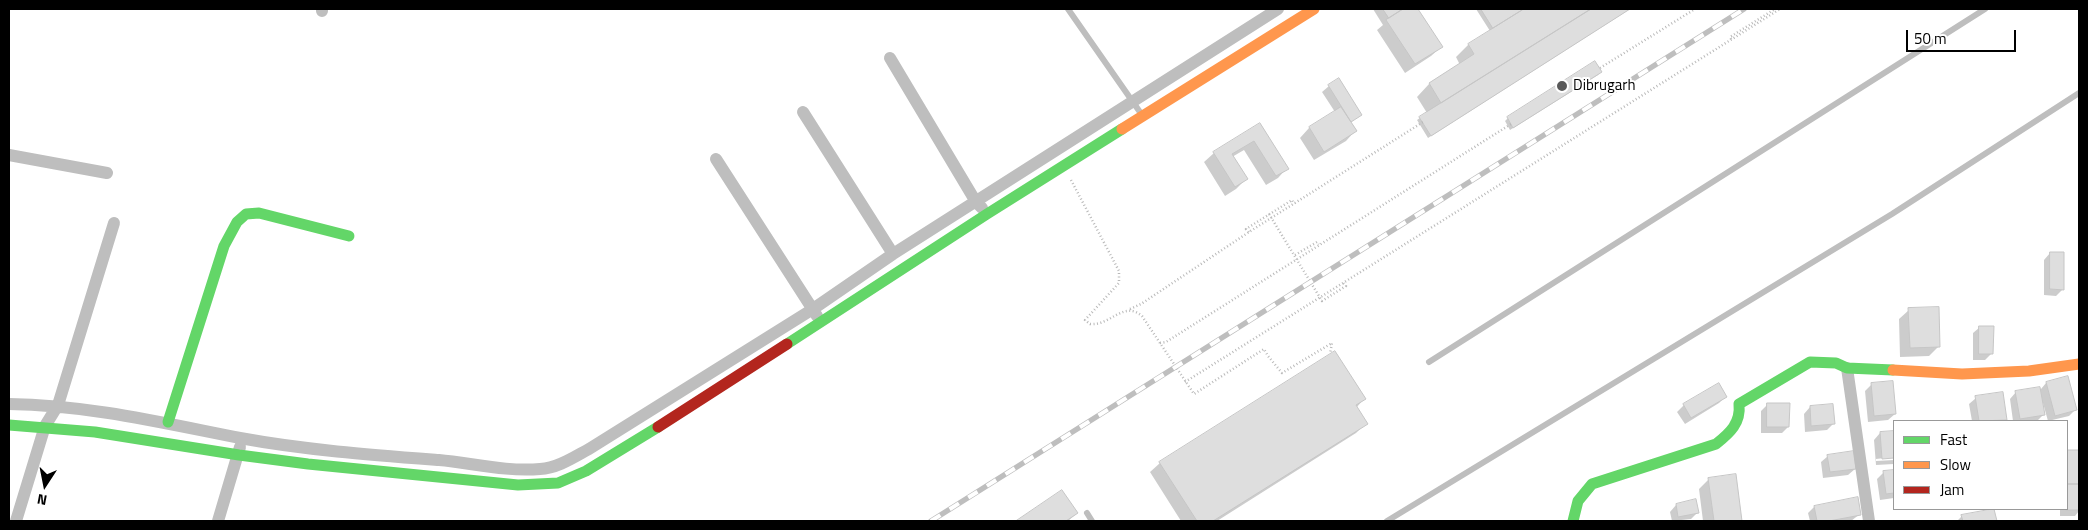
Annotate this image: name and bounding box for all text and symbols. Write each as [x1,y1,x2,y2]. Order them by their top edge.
scale bar [1908,20,2018,52]
text: 50 m [1914,27,1947,50]
place label: Dibrugarh [1573,77,1635,95]
marker: Dibrugarh [1555,79,1569,93]
legend [1893,420,2068,510]
text: Fast [1940,428,1967,451]
text: Slow [1940,453,1971,476]
north arrow [20,460,70,510]
text: Jam [1940,478,1964,501]
text: N [35,489,49,511]

